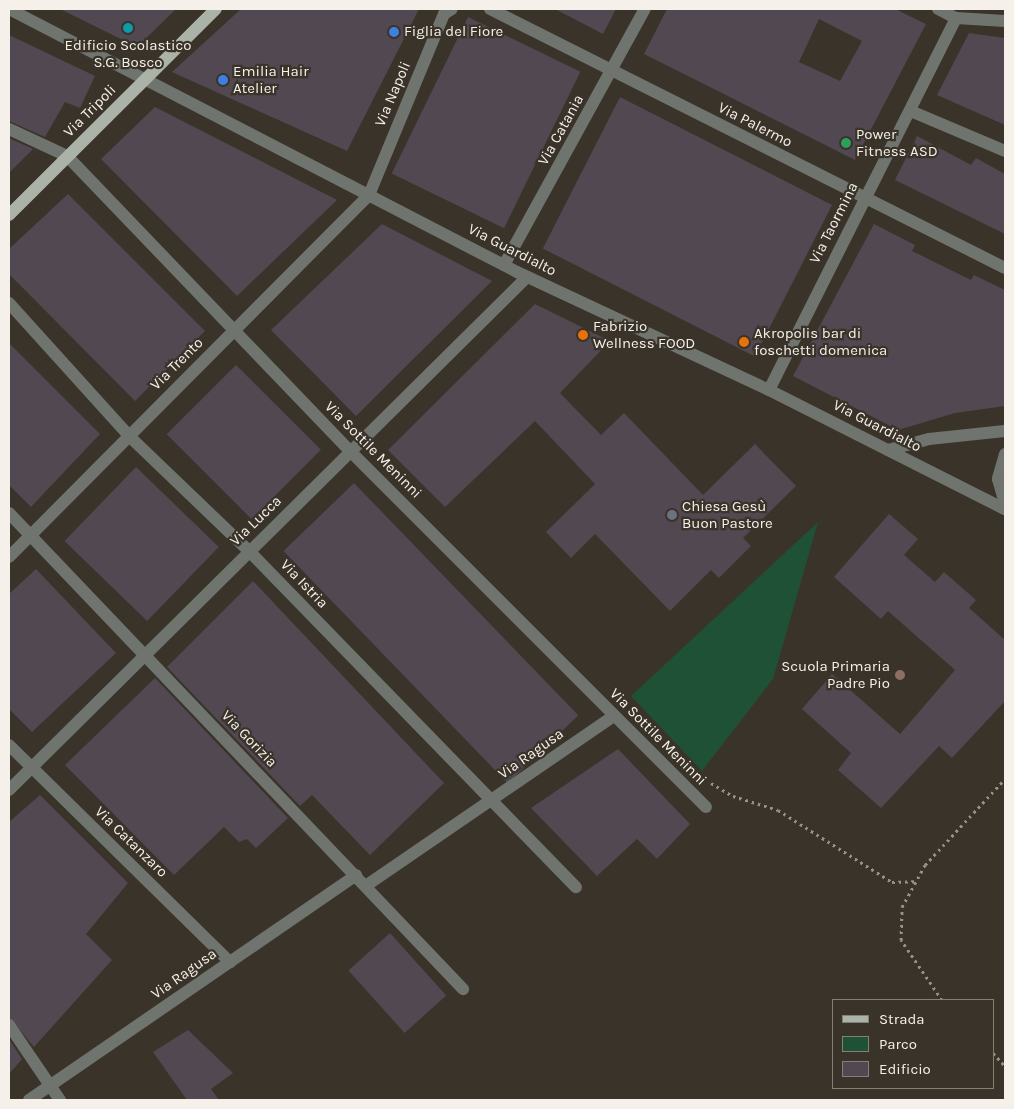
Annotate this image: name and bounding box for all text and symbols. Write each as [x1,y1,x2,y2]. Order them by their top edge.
marker: Edificio Scolastico S.G. Bosco [122,22,134,34]
place label: Figlia del Fiore [404,23,503,41]
marker: Figlia del Fiore [388,26,400,38]
place label: Edificio Scolastico S.G. Bosco [65,36,191,71]
street label: Via Napoli [371,59,415,129]
place label: Emilia Hair Atelier [233,62,309,97]
marker: Emilia Hair Atelier [217,74,229,86]
street label: Via Tripoli [60,81,120,141]
street label: Via Catania [534,92,588,168]
street label: Via Palermo [715,99,795,151]
place label: Power Fitness ASD [856,125,938,160]
marker: Power Fitness ASD [840,137,852,149]
street label: Via Taormina [806,179,862,267]
street label: Via Guardialto [465,220,559,280]
place label: Fabrizio Wellness FOOD [593,317,695,352]
place label: Akropolis bar di foschetti domenica [754,324,887,359]
marker: Fabrizio Wellness FOOD [577,329,589,341]
street label: Via Trento [147,334,207,394]
marker: Akropolis bar di foschetti domenica [738,336,750,348]
street label: Via Guardialto [830,396,924,456]
street label: Via Sottile Meninni [321,398,425,502]
street label: Via Lucca [227,492,285,550]
place label: Chiesa Gesù Buon Pastore [682,497,773,532]
marker: Chiesa Gesù Buon Pastore [666,509,678,521]
street label: Via Istria [276,556,332,612]
place label: Scuola Primaria Padre Pio [781,657,890,692]
marker: Scuola Primaria Padre Pio [894,669,906,681]
street label: Via Sottile Meninni [606,685,710,789]
street label: Via Gorizia [217,707,281,771]
street label: Via Ragusa [495,725,567,783]
street label: Via Catanzaro [91,803,171,881]
street label: Via Ragusa [148,945,220,1003]
legend [832,999,994,1089]
text: Strada [879,1010,925,1028]
text: Parco [879,1035,917,1053]
text: Edificio [879,1060,931,1078]

